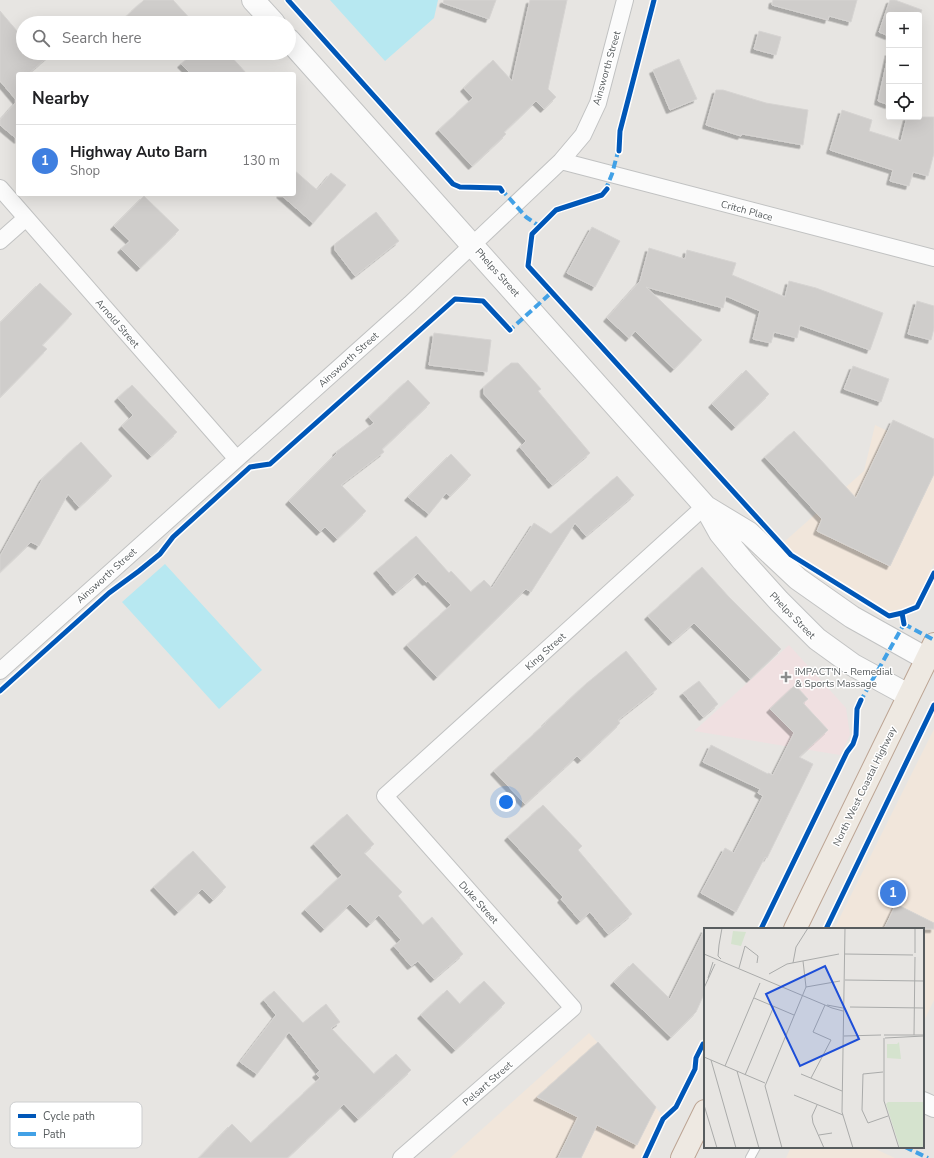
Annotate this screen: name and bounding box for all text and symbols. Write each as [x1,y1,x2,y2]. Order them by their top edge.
map controls [886,12,922,120]
button: + [886,12,922,48]
search box [16,16,296,60]
icon: search [30,27,52,49]
text: Search here [62,28,142,48]
street label: Ainsworth Street [590,29,624,107]
button: − [886,48,922,84]
button: locate [886,84,922,120]
text: Nearby [32,87,89,110]
text: Highway Auto Barn [70,142,207,162]
text: 1 [41,152,49,170]
text: 130 m [242,152,280,170]
text: Shop [70,162,100,180]
street label: Critch Place [719,197,774,225]
street label: Phelps Street [472,245,523,300]
street label: Arnold Street [92,296,143,352]
street label: Ainsworth Street [315,329,382,391]
street label: Ainsworth Street [73,545,140,607]
street label: Phelps Street [766,589,819,643]
street label: King Street [522,629,569,674]
place label: iMPACT'N - Remedial & Sports Massage [795,665,893,691]
marker: iMPACT'N - Remedial & Sports Massage [780,671,792,683]
street label: North West Coastal Highway [830,723,900,849]
your location [496,792,516,812]
street label: Duke Street [455,878,502,927]
pin: 1 [880,878,906,908]
inset map [704,928,924,1148]
street label: Pelsart Street [460,1058,516,1109]
legend [10,1102,142,1148]
text: Cycle path [43,1109,95,1124]
text: Path [43,1127,66,1142]

